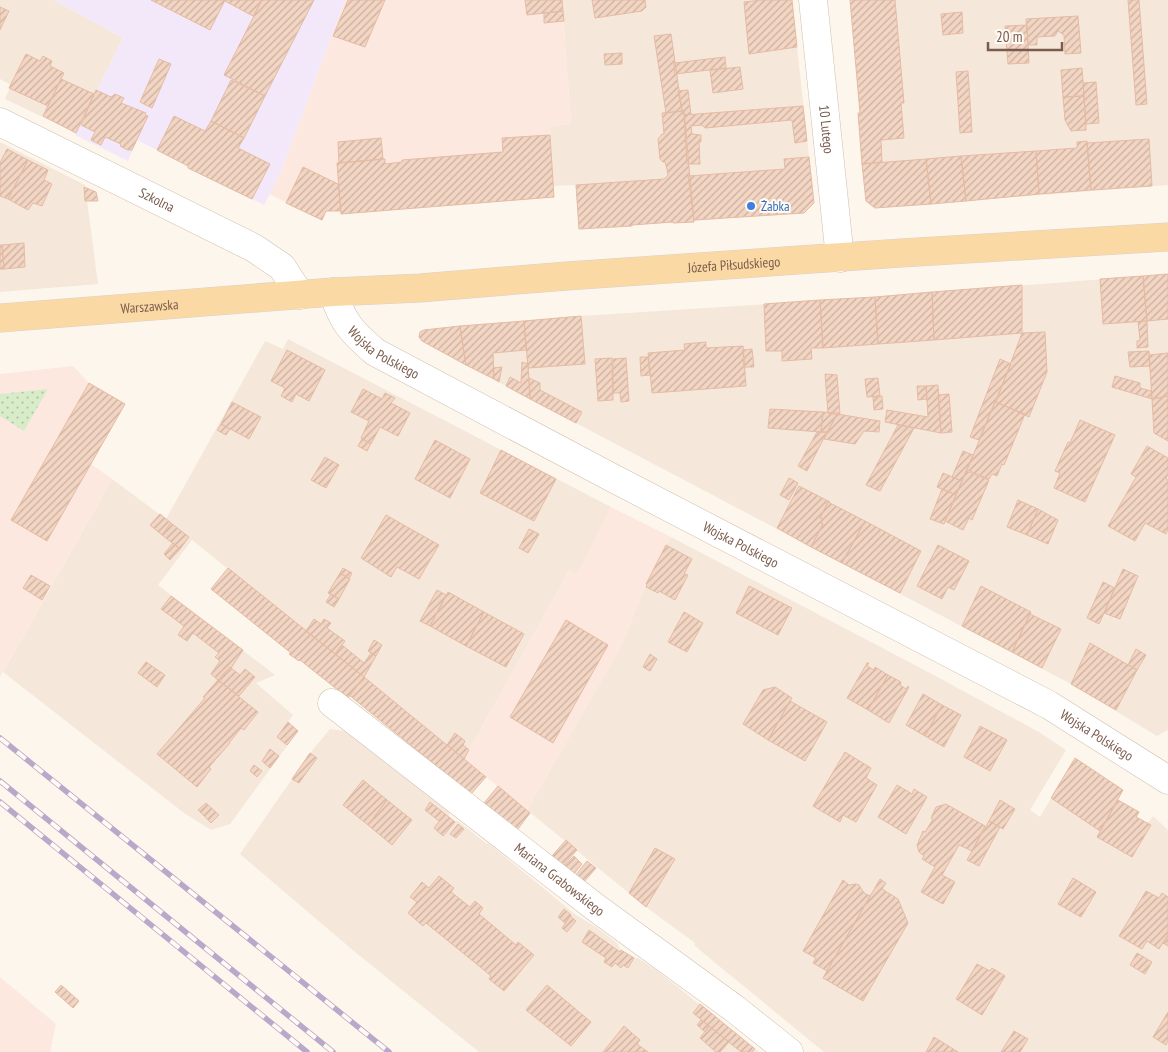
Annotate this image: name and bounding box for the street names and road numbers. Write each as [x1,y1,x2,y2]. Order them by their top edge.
street label: 10 Lutego [815,104,838,155]
street label: Szkolna [136,183,178,216]
street label: Józefa Piłsudskiego [686,252,781,277]
street label: Warszawska [120,295,179,318]
street label: Wojska Polskiego [344,322,422,383]
street label: Wojska Polskiego [700,517,782,572]
street label: Wojska Polskiego [1057,705,1137,765]
street label: Mariana Grabowskiego [511,839,608,920]

